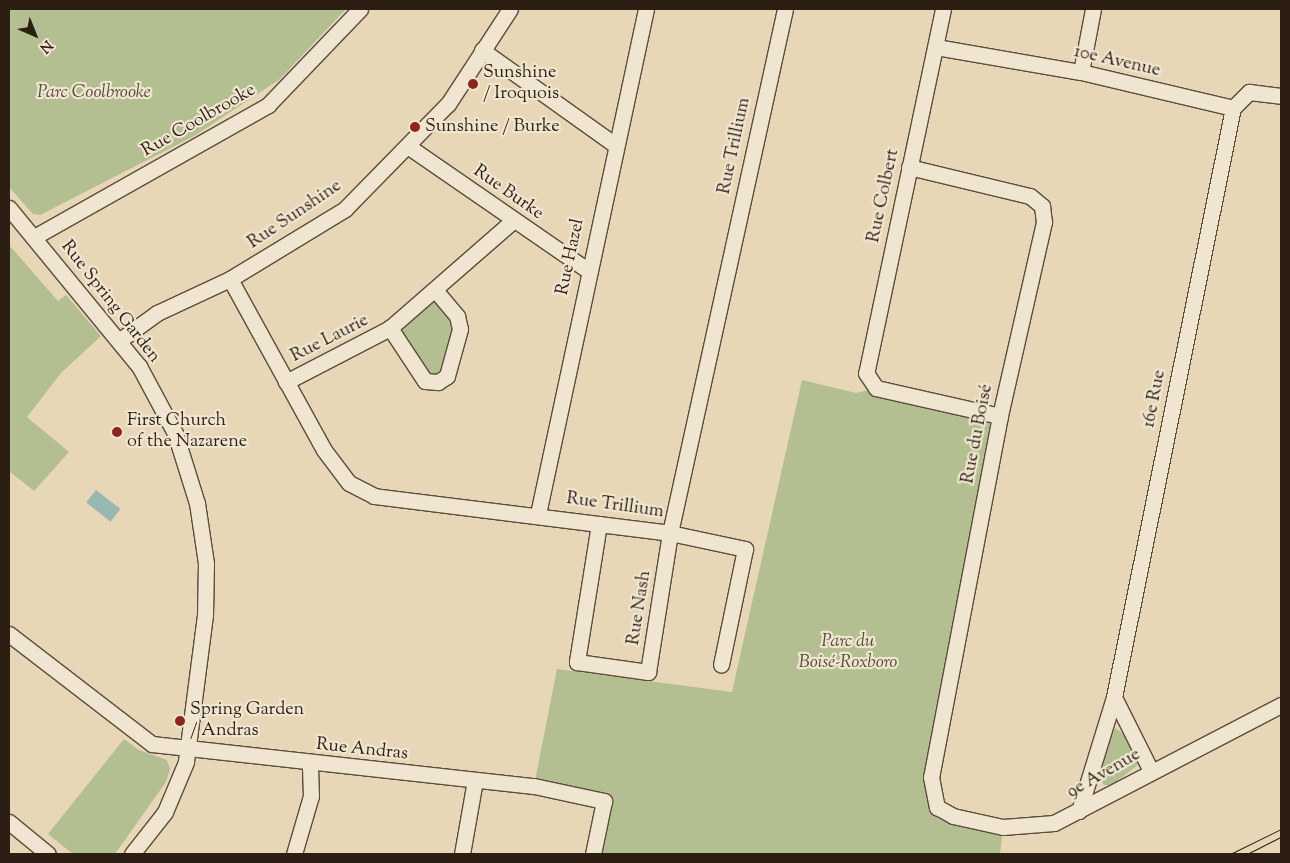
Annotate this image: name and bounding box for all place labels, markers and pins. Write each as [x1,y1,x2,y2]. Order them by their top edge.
place label: Sunshine / Iroquois [483,63,559,106]
marker: Sunshine / Iroquois [467,78,479,90]
place label: Sunshine / Burke [425,116,560,138]
marker: Sunshine / Burke [409,121,421,133]
place label: First Church of the Nazarene [127,411,247,454]
marker: First Church of the Nazarene [111,426,123,438]
place label: Spring Garden / Andras [190,700,304,742]
marker: Spring Garden / Andras [174,715,186,727]

